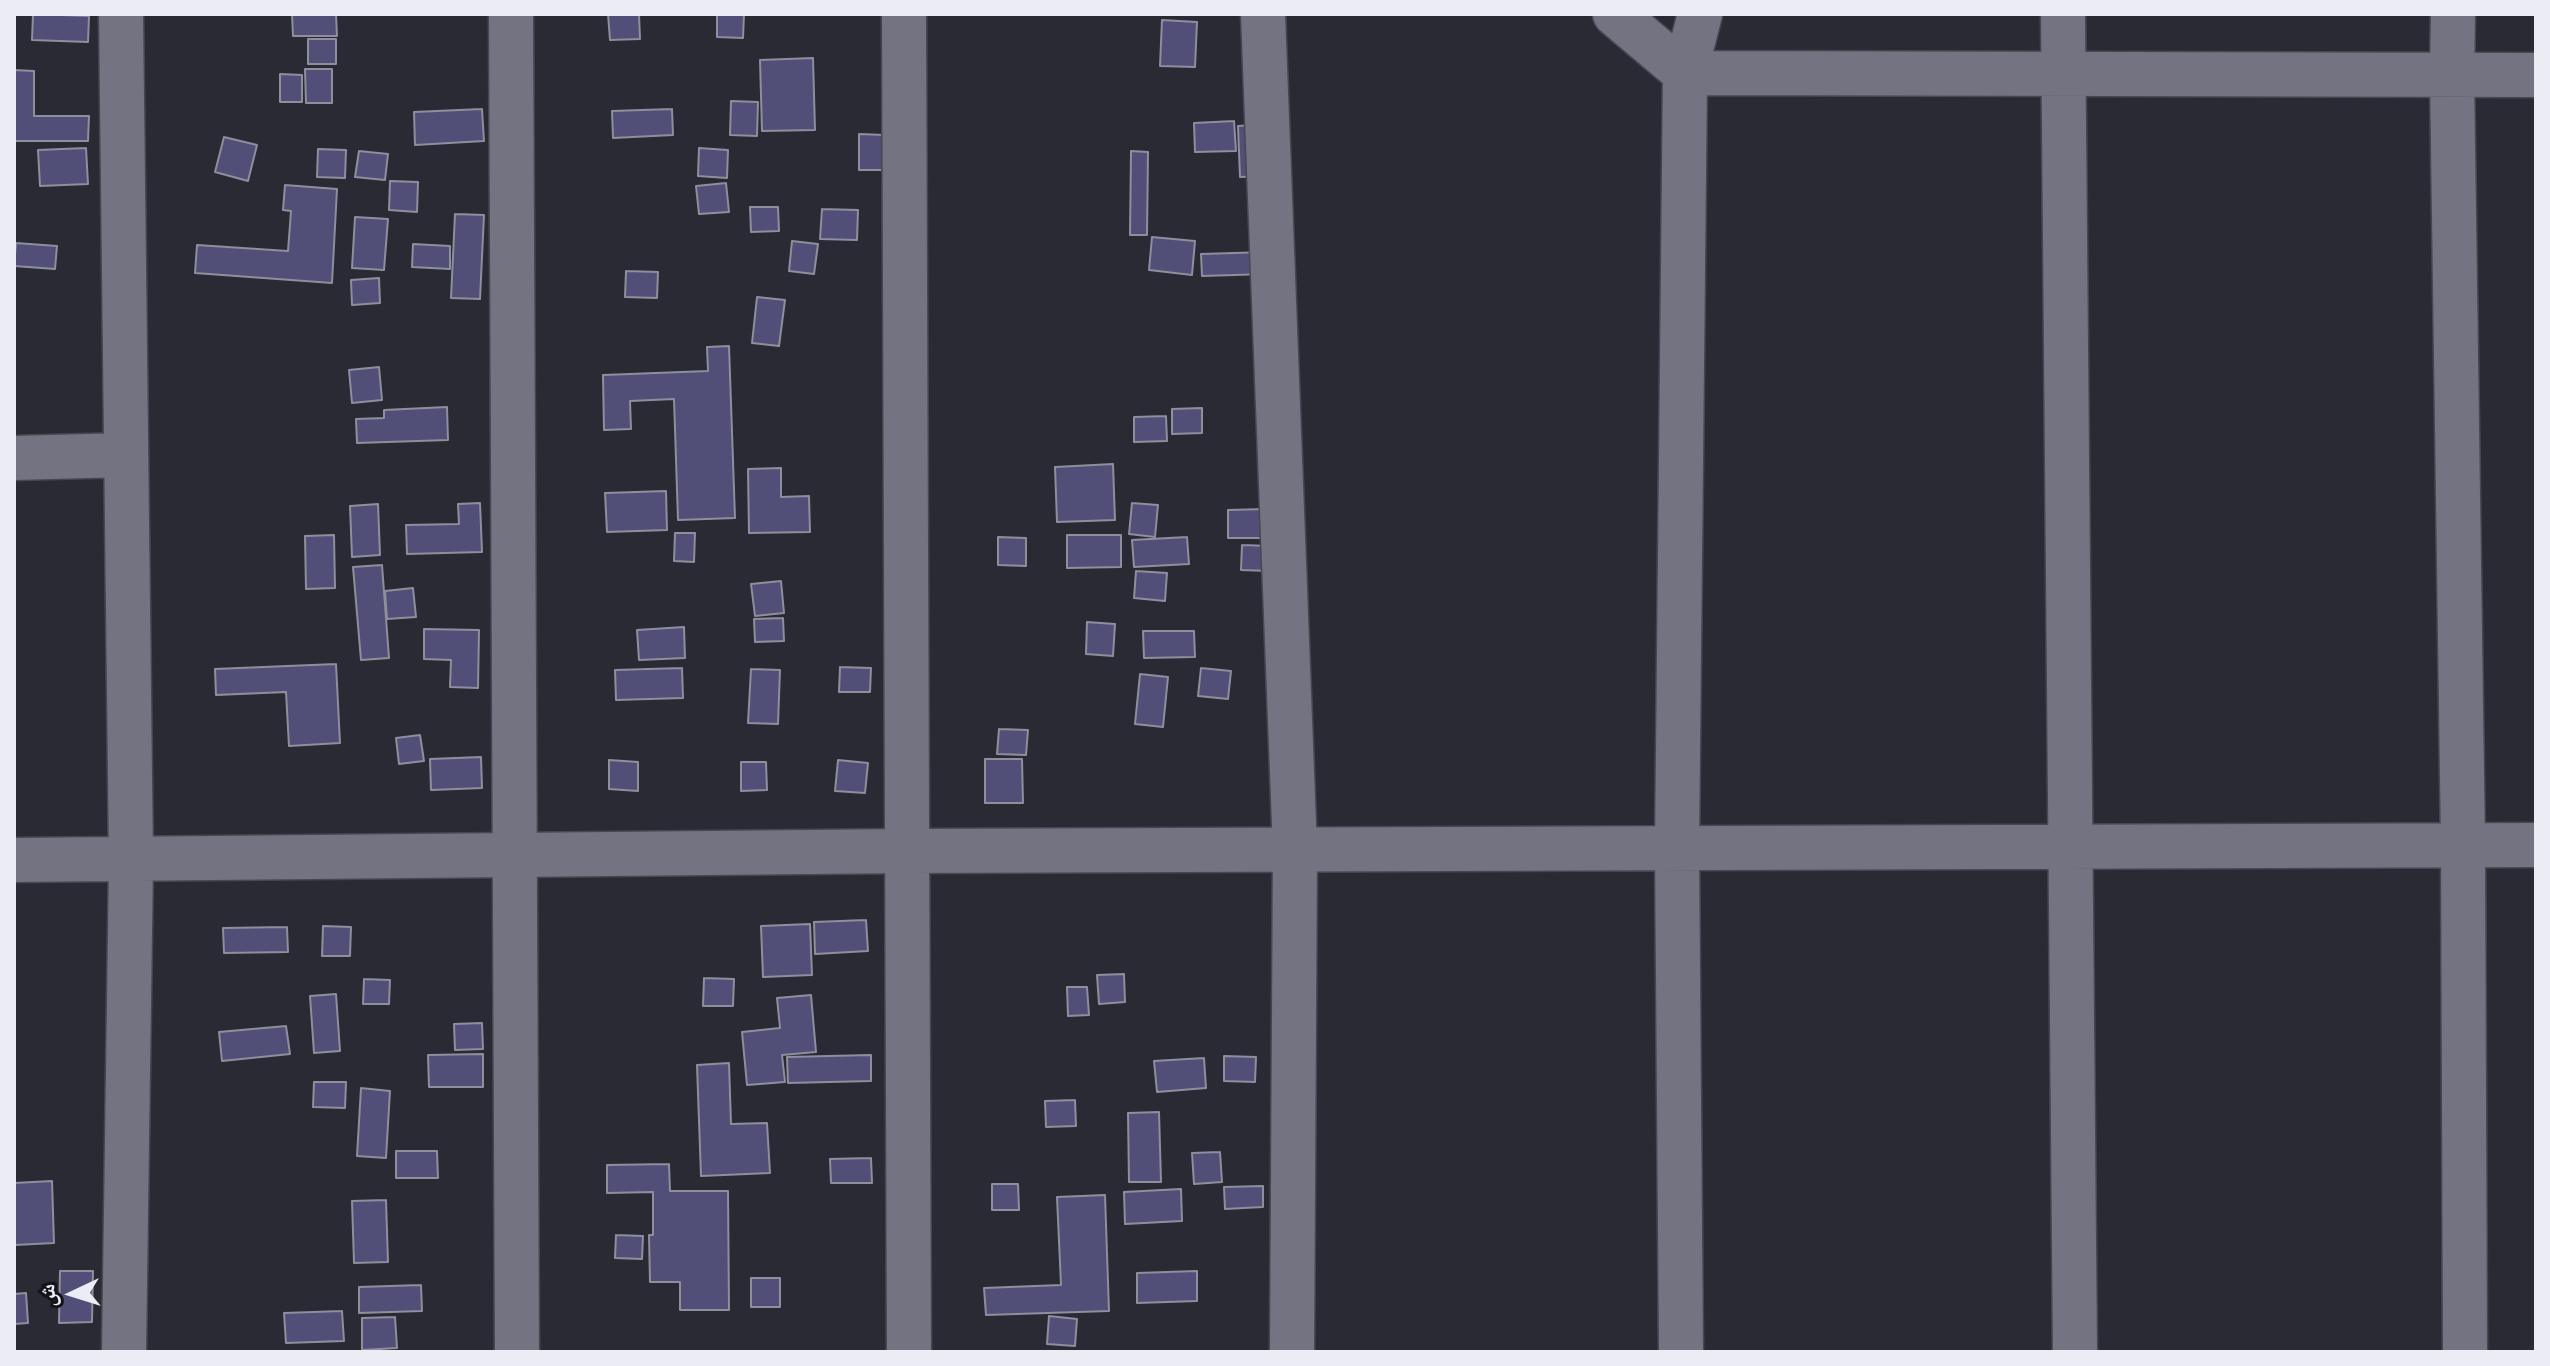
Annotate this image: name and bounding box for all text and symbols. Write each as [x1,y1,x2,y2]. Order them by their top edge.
north arrow [32,1254,112,1334]
text: ش [34,1283,61,1308]

